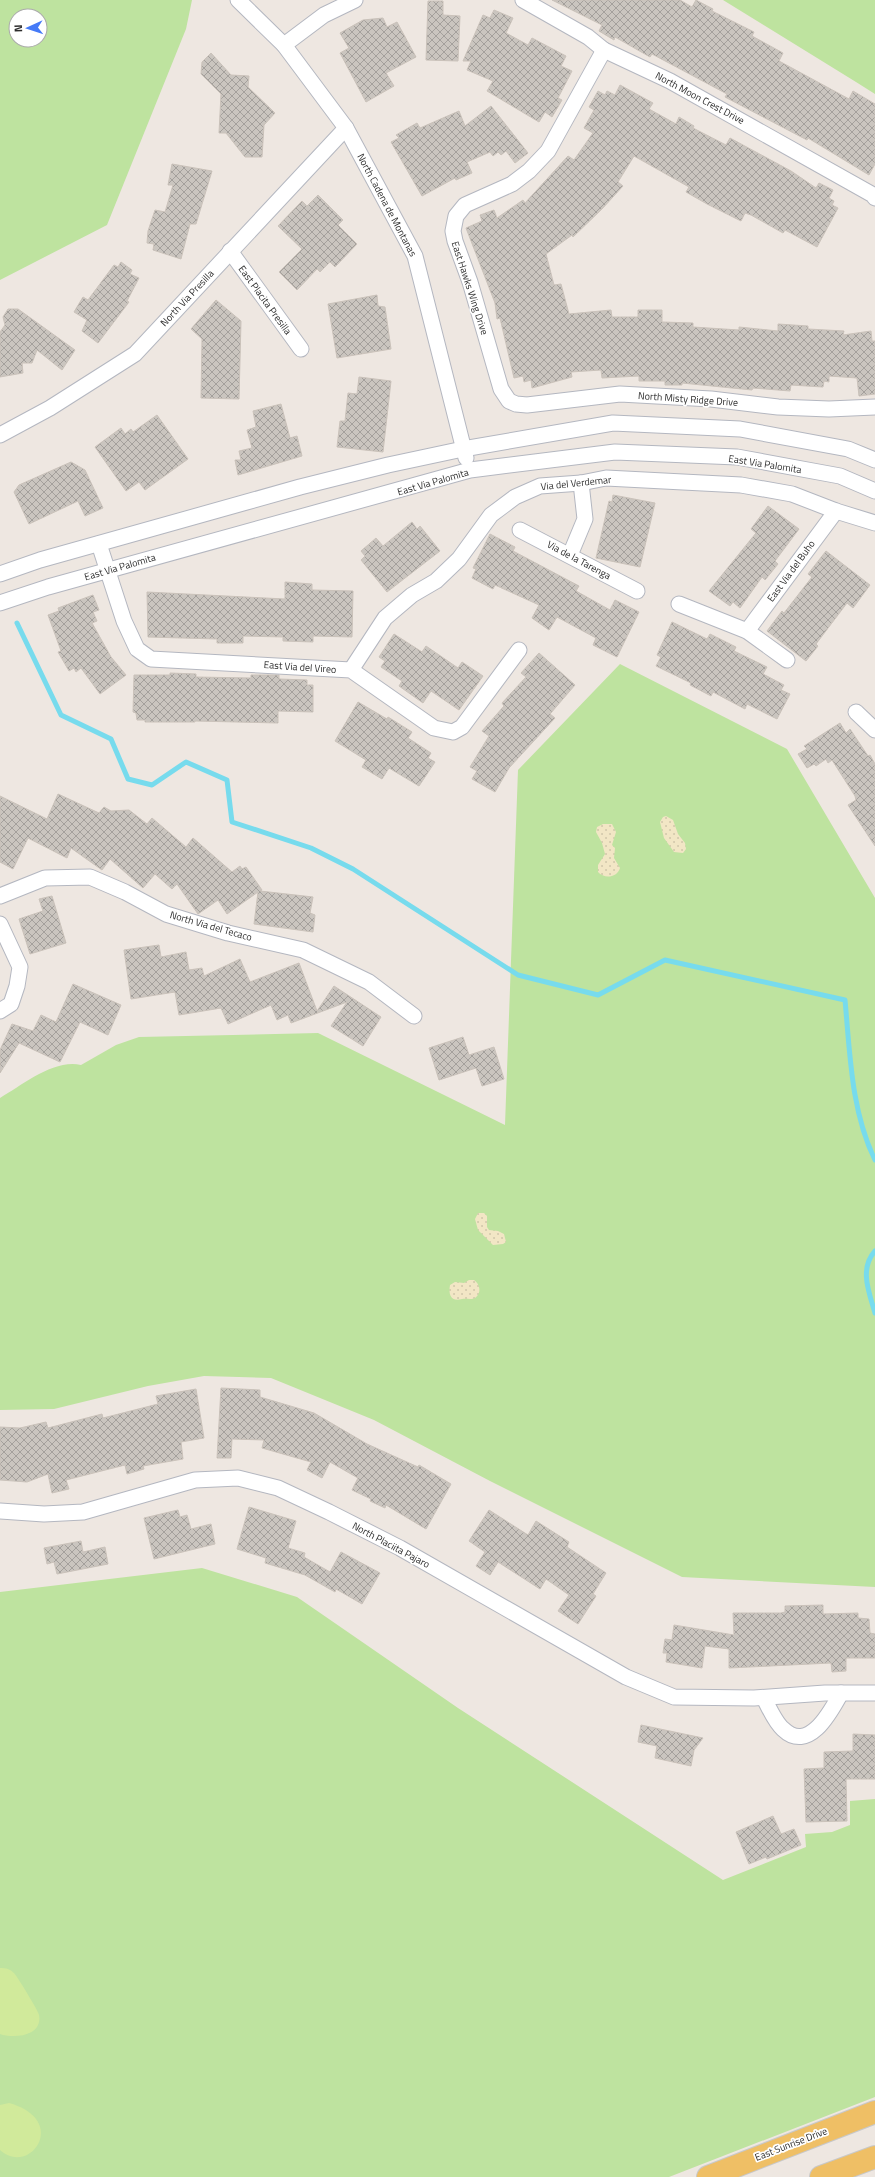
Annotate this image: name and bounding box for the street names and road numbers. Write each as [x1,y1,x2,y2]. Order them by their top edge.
street label: North Moon Crest Drive [653,68,747,128]
street label: North Cadena de Montanas [353,151,421,260]
street label: East Hawks Wing Drive [448,239,492,337]
street label: East Placita Presilla [235,262,295,338]
street label: North Via Presilla [157,266,217,330]
street label: North Misty Ridge Drive [637,388,739,410]
street label: East Via Palomita [727,451,803,477]
street label: East Via Palomita [396,465,470,499]
street label: Via del Verdemar [540,472,613,494]
street label: Via de la Tarenga [544,537,614,583]
street label: East Via del Buho [763,537,819,605]
street label: East Via Palomita [83,550,157,584]
street label: East Via del Vireo [263,657,337,677]
street label: North Via del Tecaco [168,907,254,945]
street label: North Placiita Pajaro [350,1518,432,1572]
street label: East Sunrise Drive [753,2123,829,2165]

